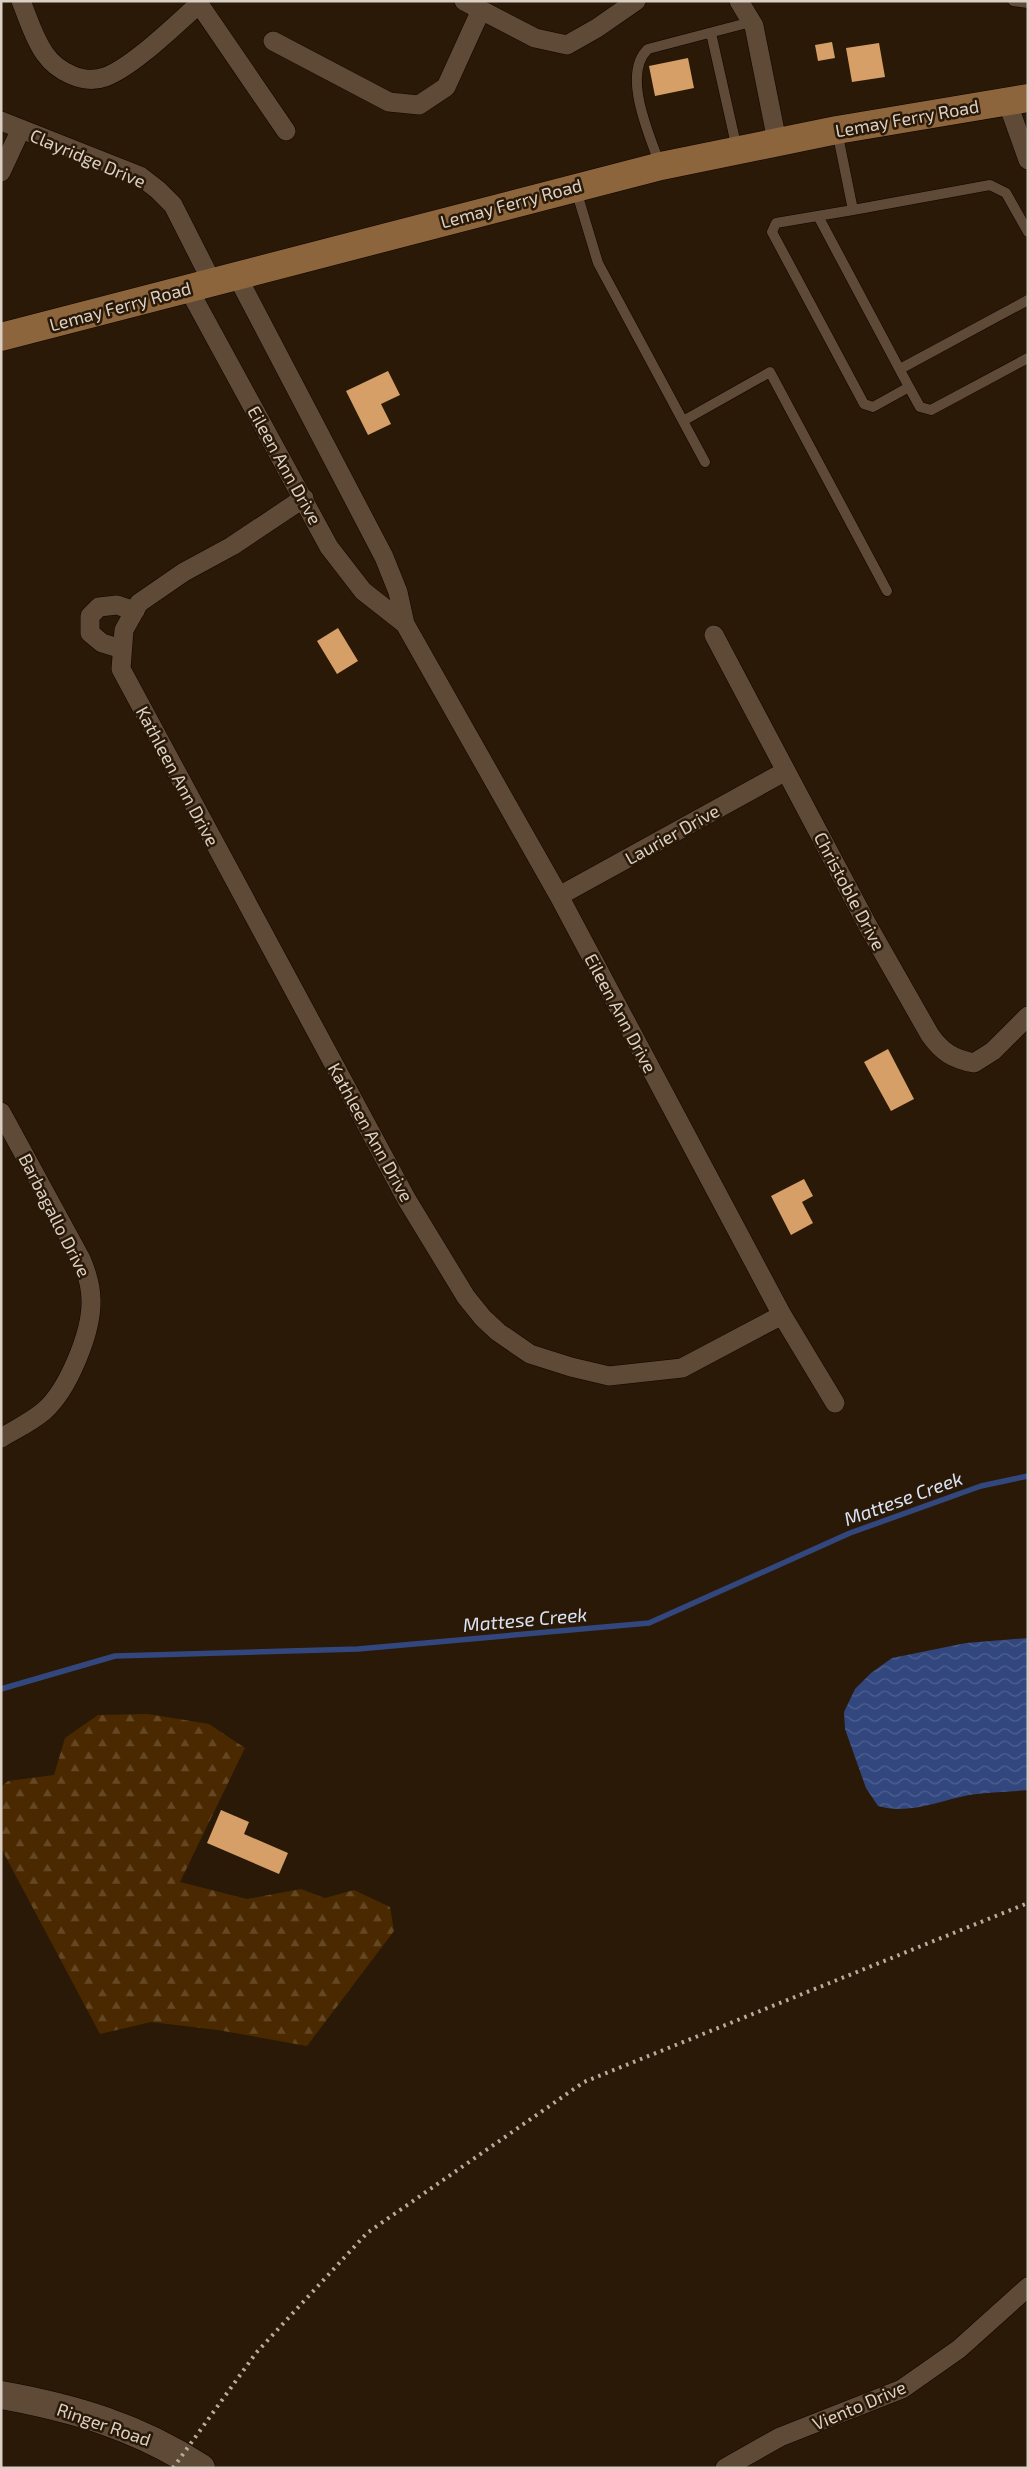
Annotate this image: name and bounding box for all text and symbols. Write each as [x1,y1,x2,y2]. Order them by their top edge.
street label: Lemay Ferry Road [833,95,981,141]
street label: Clayridge Drive [27,124,149,192]
street label: Lemay Ferry Road [438,174,584,232]
street label: Lemay Ferry Road [47,277,193,335]
street label: Eileen Ann Drive [243,402,327,528]
street label: Kathleen Ann Drive [132,702,224,850]
street label: Laurier Drive [621,799,723,869]
street label: Christoble Drive [810,828,890,954]
street label: Eileen Ann Drive [580,950,662,1076]
street label: Kathleen Ann Drive [324,1059,418,1205]
street label: Barbagallo Drive [14,1149,96,1281]
water label: Mattese Creek [841,1466,966,1530]
water label: Mattese Creek [462,1602,588,1636]
street label: Viento Drive [809,2375,909,2435]
street label: Ringer Road [54,2398,154,2450]

